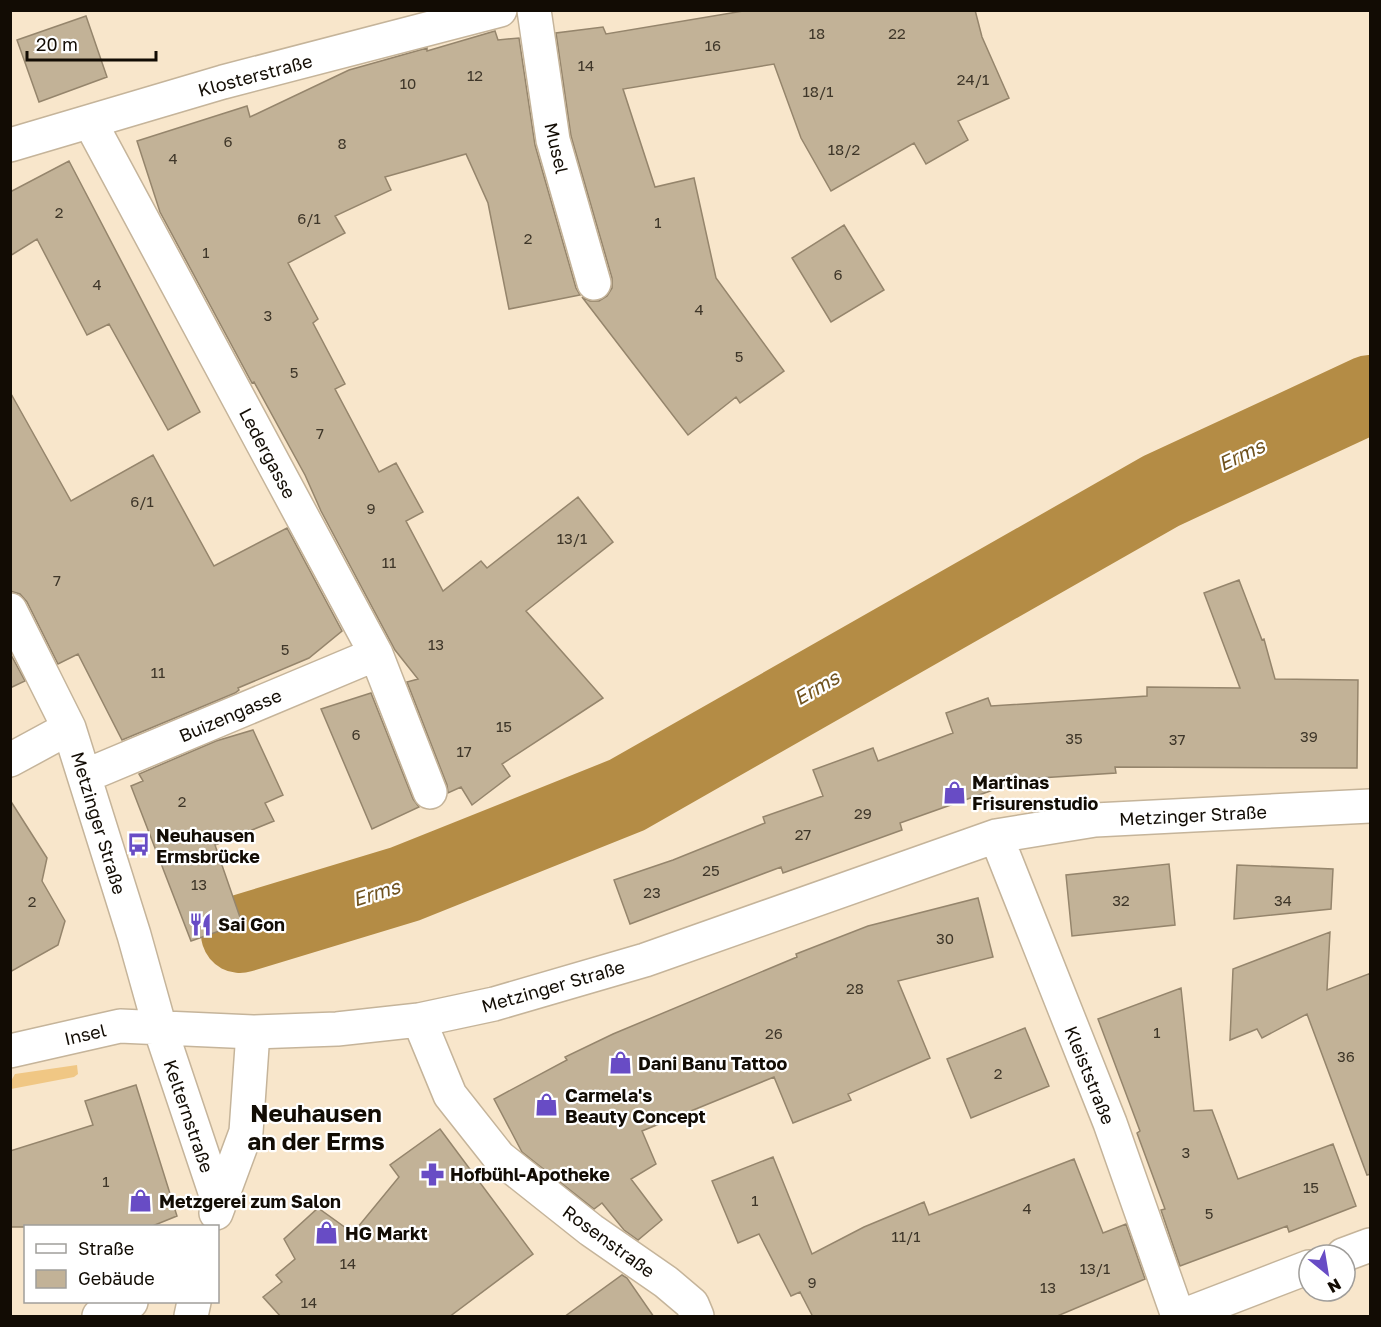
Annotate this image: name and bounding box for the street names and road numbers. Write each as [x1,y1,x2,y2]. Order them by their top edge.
street label: Klosterstraße [195,49,315,101]
street label: Musel [540,120,574,176]
street label: Ledergasse [235,404,301,502]
street label: Buizengasse [175,684,285,746]
street label: Metzinger Straße [67,749,131,897]
street label: Metzinger Straße [1119,800,1267,830]
street label: Metzinger Straße [479,955,627,1017]
street label: Insel [62,1018,108,1049]
street label: Kleiststraße [1060,1022,1120,1128]
street label: Kelternstraße [159,1057,219,1175]
street label: Rosenstraße [559,1200,659,1282]

